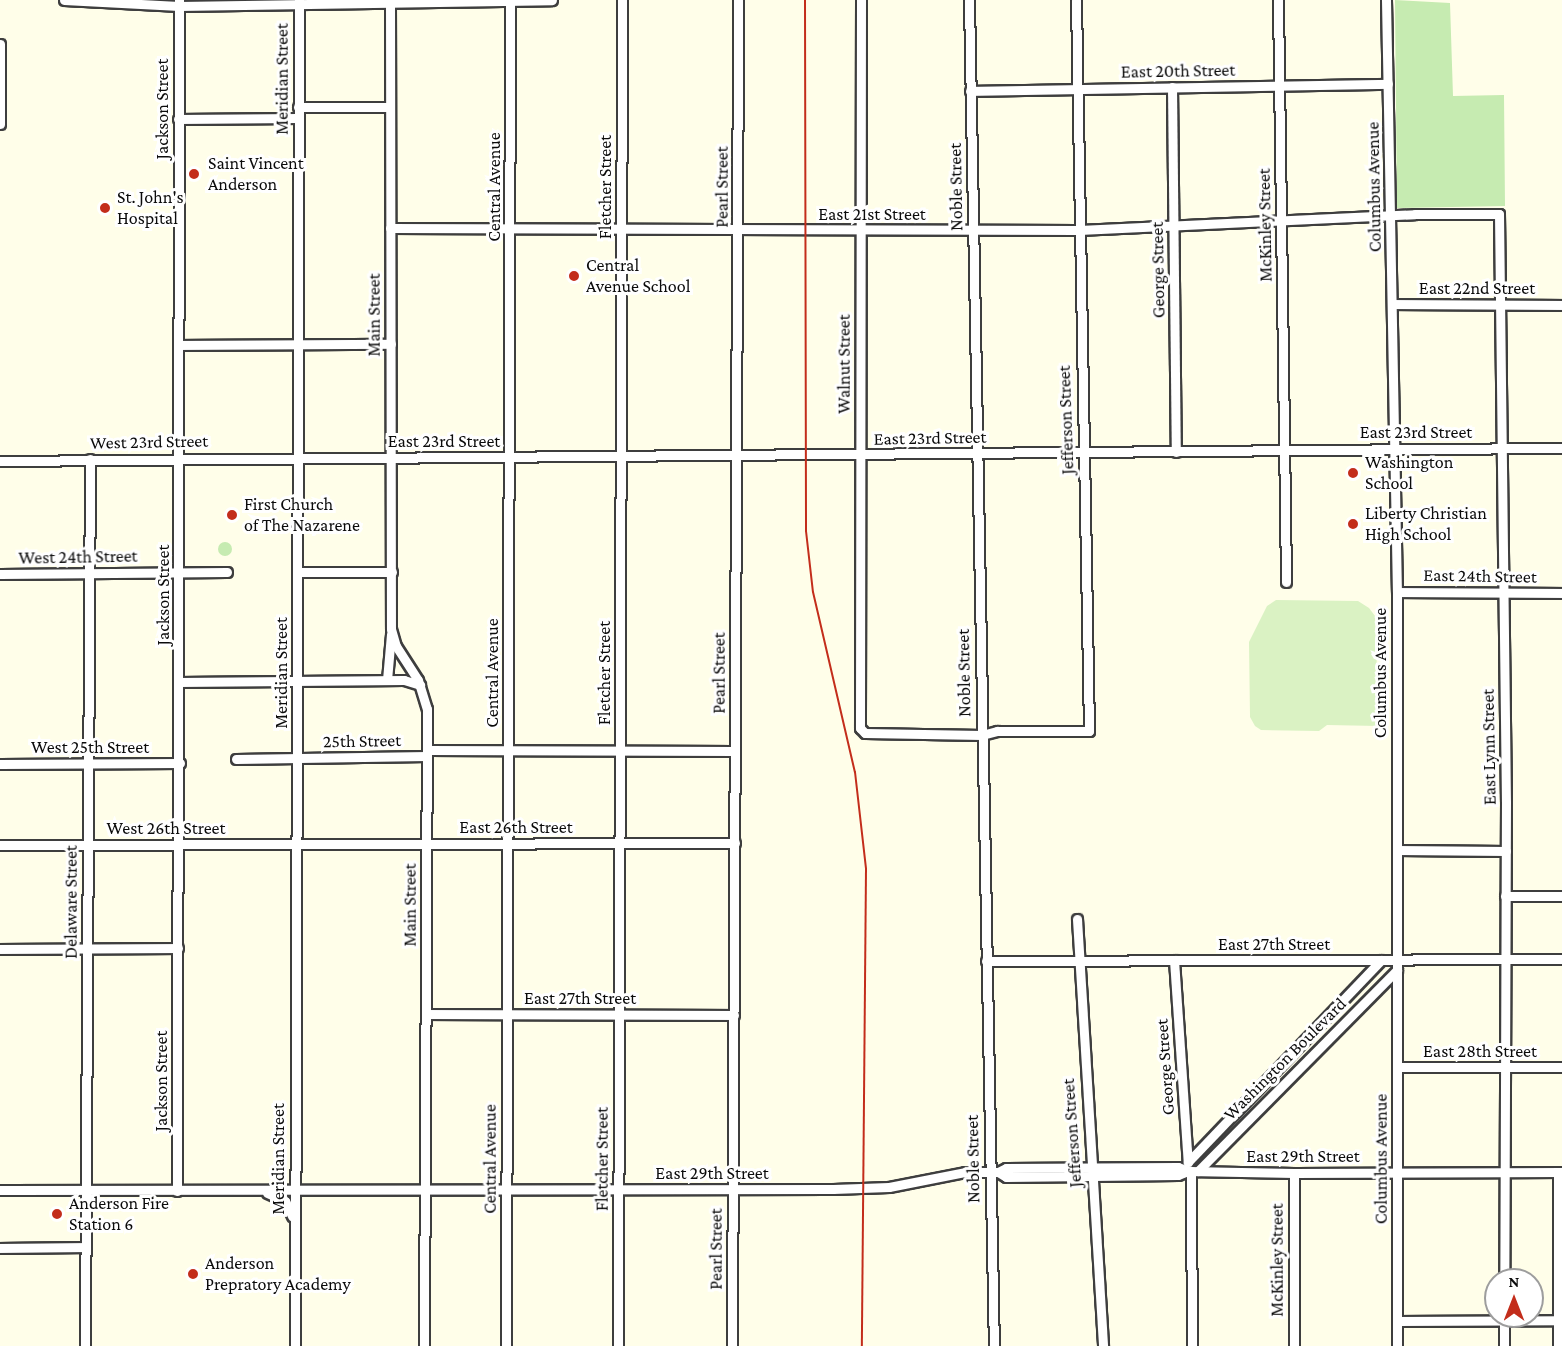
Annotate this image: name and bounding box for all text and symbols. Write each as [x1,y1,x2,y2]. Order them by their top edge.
street label: Meridian Street [271,23,293,135]
street label: Jackson Street [151,59,173,159]
street label: East 20th Street [1121,59,1235,83]
street label: Columbus Avenue [1362,122,1386,252]
street label: Central Avenue [483,132,505,242]
street label: Fletcher Street [594,135,616,239]
street label: Noble Street [944,143,968,231]
street label: Pearl Street [711,146,733,228]
place label: Saint Vincent Anderson [208,153,304,195]
marker: Saint Vincent Anderson [185,165,203,183]
street label: McKinley Street [1253,168,1277,282]
place label: St. John's Hospital [117,187,184,230]
marker: St. John's Hospital [98,201,112,215]
street label: East 21st Street [818,203,926,225]
street label: George Street [1146,222,1170,318]
place label: Central Avenue School [586,255,690,298]
marker: Central Avenue School [567,269,581,283]
street label: Main Street [363,273,385,357]
street label: East 22nd Street [1419,277,1535,299]
street label: Walnut Street [833,314,855,414]
street label: Jefferson Street [1053,365,1079,475]
street label: East 23rd Street [1360,421,1472,443]
street label: East 23rd Street [873,426,987,450]
street label: West 23rd Street [90,430,208,454]
street label: East 23rd Street [388,430,500,452]
place label: Washington School [1365,452,1453,494]
marker: Washington School [1346,466,1360,480]
place label: First Church of The Nazarene [244,494,360,536]
place label: Liberty Christian High School [1365,503,1487,546]
marker: First Church of The Nazarene [225,508,239,522]
marker: Liberty Christian High School [1346,517,1360,531]
street label: West 24th Street [18,545,138,569]
street label: Jackson Street [152,545,174,645]
street label: East 24th Street [1423,564,1537,588]
street label: Columbus Avenue [1369,608,1391,738]
street label: Meridian Street [270,617,292,729]
street label: Central Avenue [481,618,503,728]
street label: Fletcher Street [593,621,615,725]
street label: Noble Street [952,629,976,717]
street label: Pearl Street [708,632,730,714]
street label: East Lynn Street [1477,689,1501,805]
street label: 25th Street [323,730,401,752]
street label: West 25th Street [31,736,149,758]
street label: East 26th Street [459,816,573,838]
street label: West 26th Street [107,817,225,839]
street label: Delaware Street [60,845,82,959]
street label: Main Street [399,863,421,947]
street label: East 27th Street [1218,933,1330,955]
street label: East 27th Street [524,987,636,1009]
street label: Washington Boulevard [1219,993,1351,1125]
street label: George Street [1151,1018,1179,1116]
street label: Jackson Street [150,1031,172,1131]
street label: East 28th Street [1423,1040,1537,1062]
street label: Jefferson Street [1057,1078,1087,1188]
street label: Columbus Avenue [1370,1094,1392,1224]
street label: Meridian Street [267,1103,289,1215]
street label: Central Avenue [479,1104,501,1214]
street label: Fletcher Street [591,1107,613,1211]
street label: Noble Street [961,1115,985,1203]
street label: East 29th Street [1246,1145,1360,1167]
street label: East 29th Street [655,1162,769,1184]
place label: Anderson Fire Station 6 [69,1193,169,1236]
street label: McKinley Street [1266,1203,1288,1317]
marker: Anderson Fire Station 6 [50,1207,64,1221]
street label: Pearl Street [705,1208,727,1290]
place label: Anderson Prepratory Academy [205,1253,351,1296]
marker: Anderson Prepratory Academy [186,1267,200,1281]
north arrow [1484,1268,1544,1328]
text: N [1509,1273,1519,1290]

